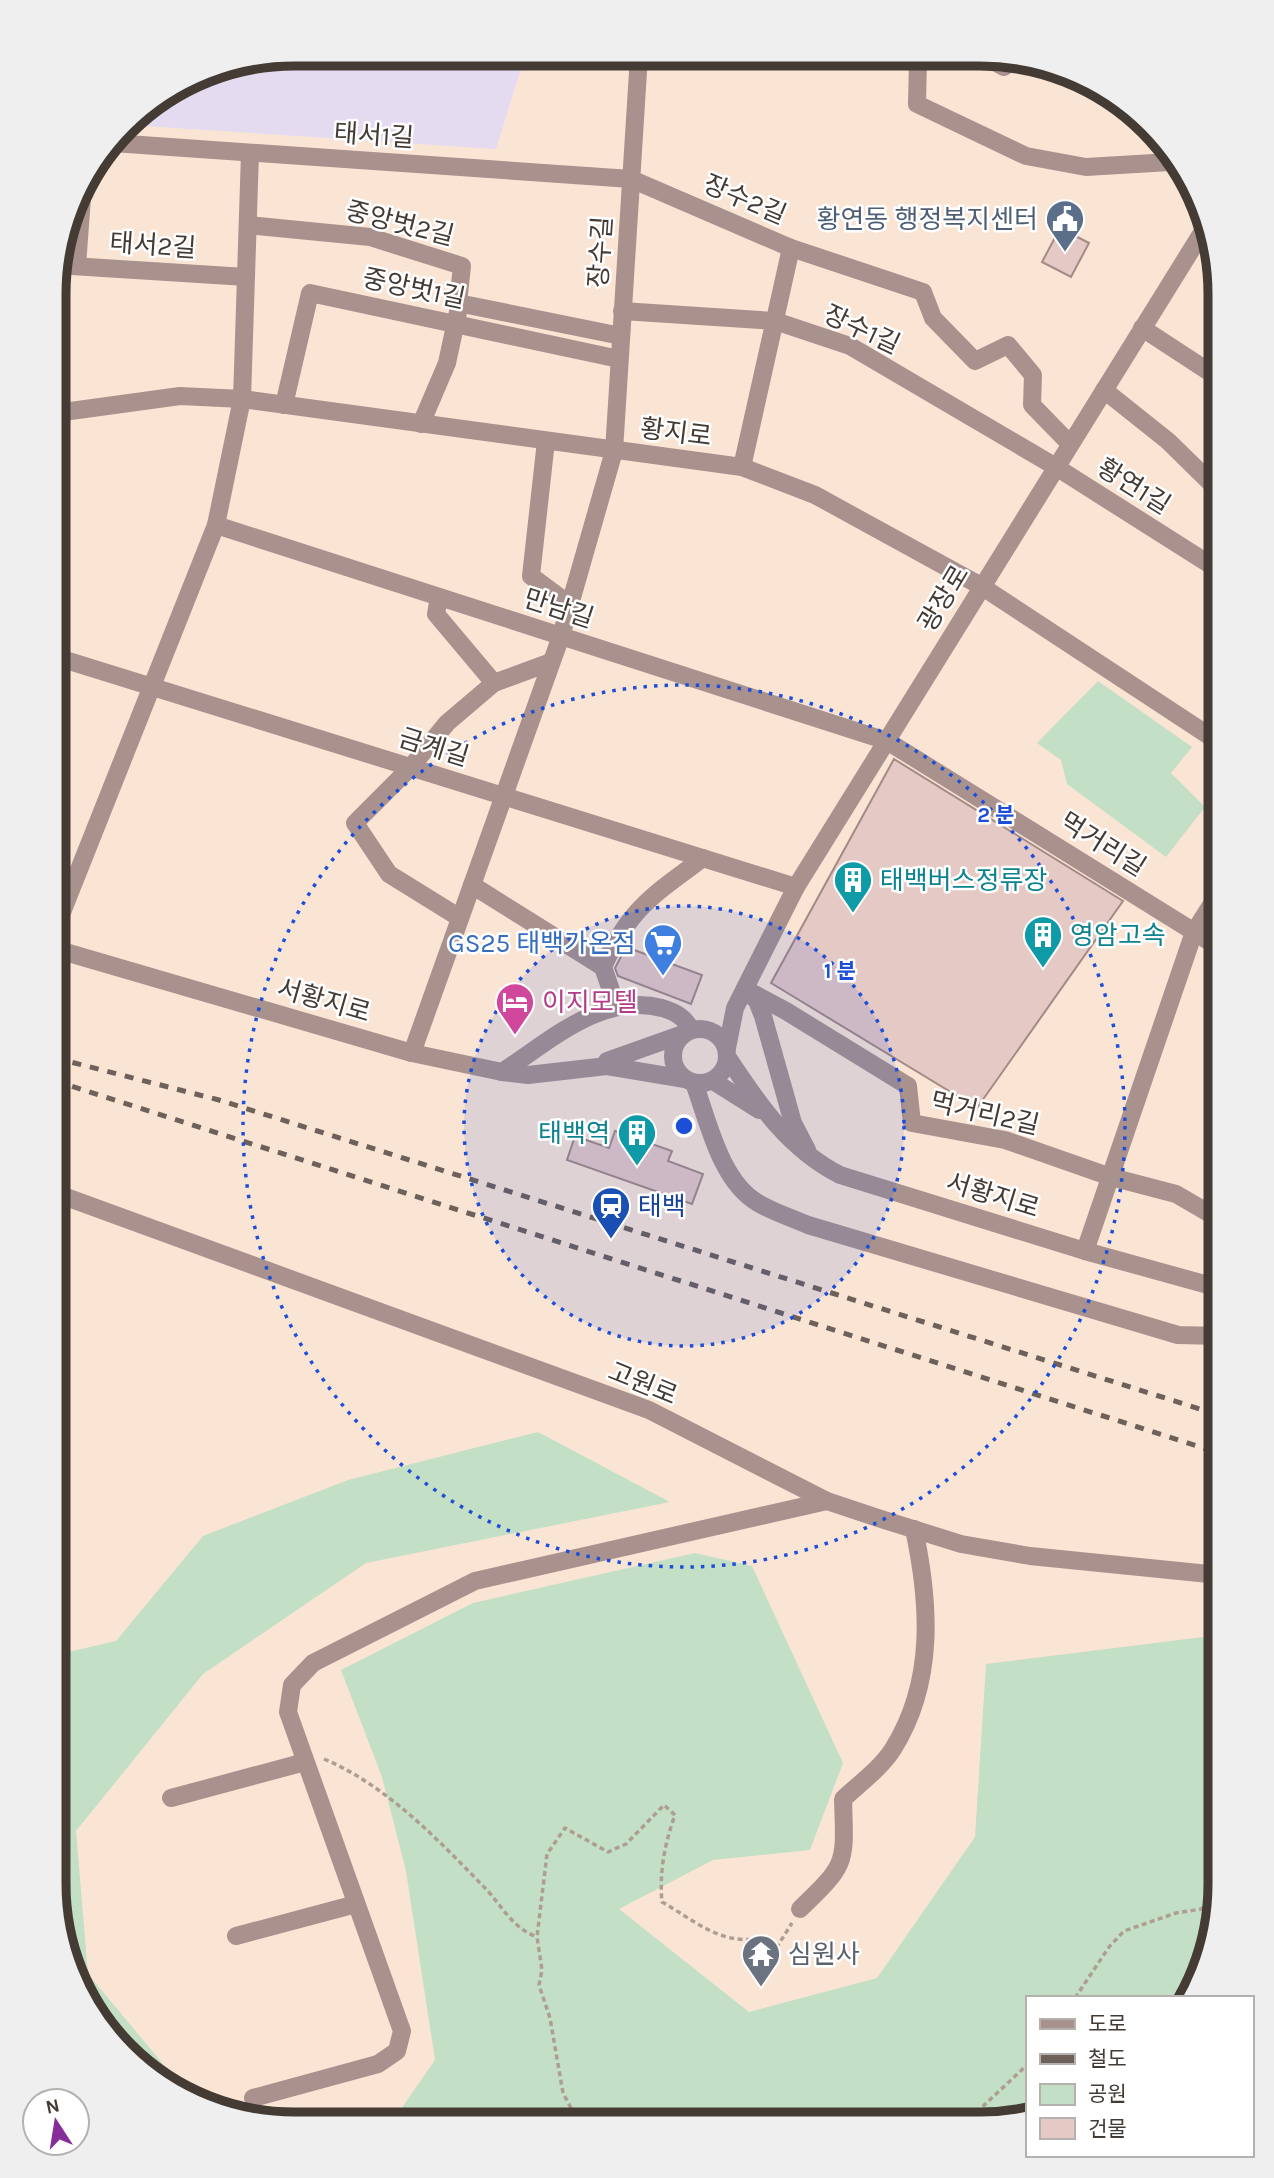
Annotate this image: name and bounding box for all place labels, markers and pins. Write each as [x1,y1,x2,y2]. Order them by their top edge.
public building icon: 황연동 행정복지센터 [1044,198,1086,253]
place label: 황연동 행정복지센터 [817,204,1038,235]
building icon: 태백버스정류장 [832,859,874,914]
place label: 태백버스정류장 [880,865,1047,896]
building icon: 영암고속 [1022,914,1064,969]
place label: 영암고속 [1070,920,1166,951]
supermarket icon: GS25 태백가온점 [642,922,684,977]
place label: GS25 태백가온점 [448,928,636,959]
hotel icon: 이지모텔 [494,981,536,1036]
place label: 이지모텔 [542,987,638,1018]
building icon: 태백역 [616,1112,658,1167]
centre of rings [672,1114,696,1138]
place label: 태백역 [538,1118,610,1149]
station icon: 태백 [590,1185,632,1240]
place label: 태백 [638,1191,686,1222]
temple icon: 심원사 [740,1933,782,1988]
place label: 심원사 [788,1939,860,1970]

